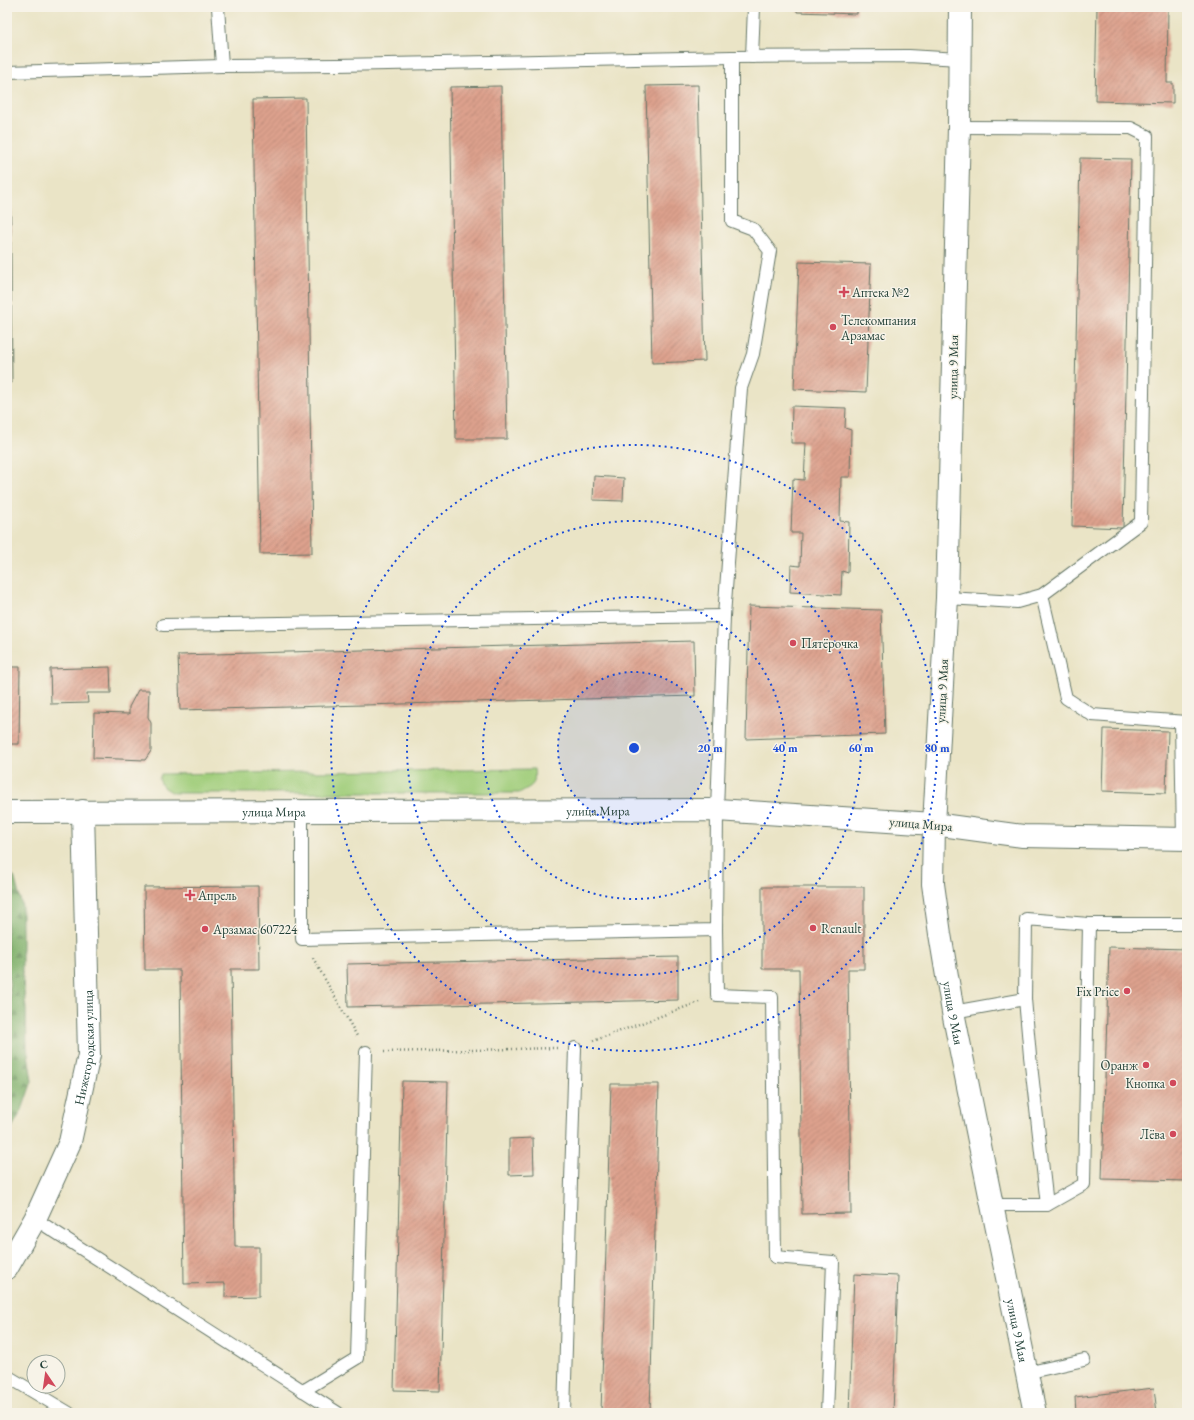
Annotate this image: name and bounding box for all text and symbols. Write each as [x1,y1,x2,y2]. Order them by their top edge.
place label: Аптека №2 [851,284,910,301]
marker: Аптека №2 [839,287,849,297]
place label: Телекомпания Арзамас [840,312,916,344]
marker: Телекомпания Арзамас [828,322,838,332]
street label: улица 9 Мая [944,335,962,399]
place label: Пятёрочка [801,635,859,652]
marker: Пятёрочка [788,638,798,648]
street label: улица 9 Мая [932,658,952,724]
text: 20 m [697,740,723,756]
text: 40 m [772,740,798,756]
text: 60 m [848,740,874,756]
text: 80 m [924,740,950,756]
centre of rings [627,741,641,755]
street label: улица Мира [566,802,630,819]
street label: улица Мира [242,803,306,820]
street label: улица Мира [889,813,954,835]
place label: Апрель [197,887,237,904]
marker: Апрель [185,890,195,900]
place label: Renault [821,920,861,937]
place label: Арзамас 607224 [212,921,298,938]
marker: Renault [808,923,818,933]
marker: Арзамас 607224 [200,924,210,934]
street label: улица 9 Мая [939,980,968,1046]
place label: Fix Price [1076,983,1119,1000]
marker: Fix Price [1122,986,1132,996]
street label: Нижегородская улица [70,989,98,1107]
place label: Оранж [1101,1057,1138,1074]
marker: Оранж [1141,1060,1151,1070]
place label: Кнопка [1125,1075,1166,1092]
marker: Кнопка [1168,1078,1178,1088]
place label: Лёва [1140,1126,1166,1143]
marker: Лёва [1168,1129,1178,1139]
street label: улица 9 Мая [1003,1297,1033,1364]
north arrow [26,1354,66,1394]
text: С [38,1357,49,1372]

